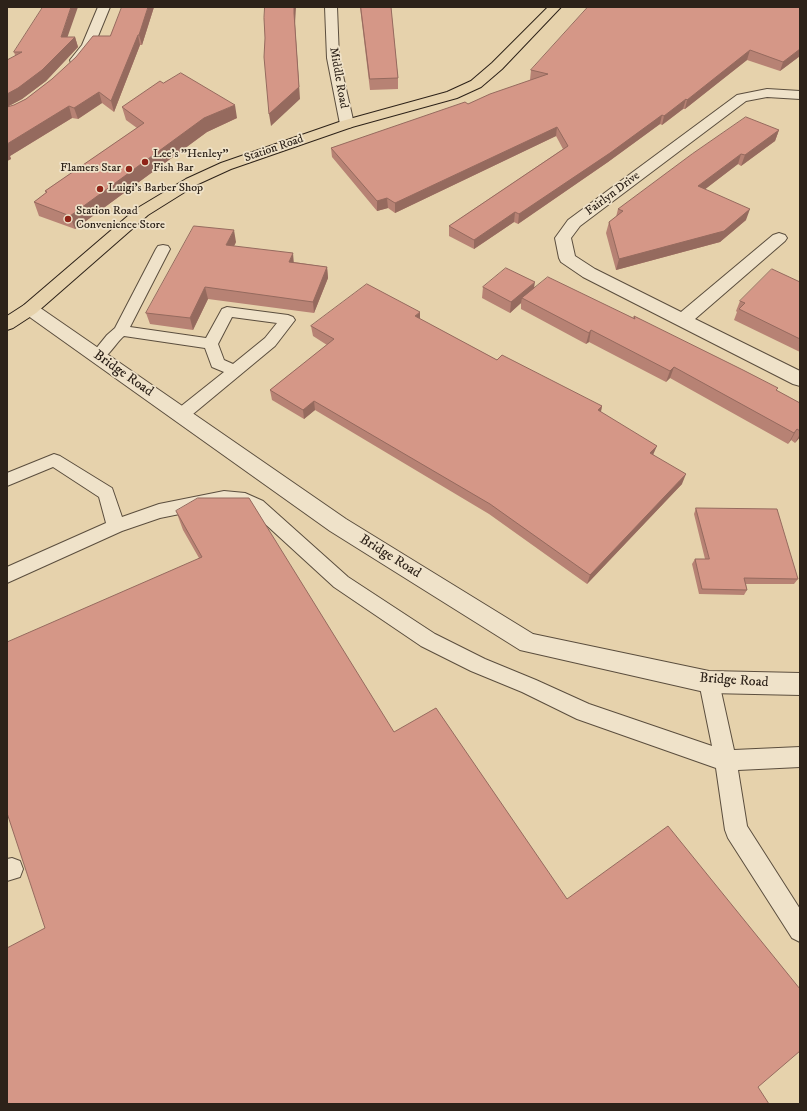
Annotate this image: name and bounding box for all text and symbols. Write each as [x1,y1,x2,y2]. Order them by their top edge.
street label: Middle Road [326,46,350,110]
street label: Station Road [242,132,306,166]
place label: Lee's "Henley" Fish Bar [153,148,229,176]
marker: Lee's "Henley" Fish Bar [140,157,150,167]
place label: Flamers Star [60,162,121,176]
marker: Flamers Star [124,164,134,174]
street label: Fairlyn Drive [583,169,643,219]
place label: Luigi's Barber Shop [108,182,203,196]
marker: Luigi's Barber Shop [95,184,105,194]
place label: Station Road Convenience Store [76,205,165,233]
marker: Station Road Convenience Store [63,214,73,224]
street label: Bridge Road [90,347,156,401]
street label: Bridge Road [356,532,424,582]
street label: Bridge Road [699,670,769,692]

